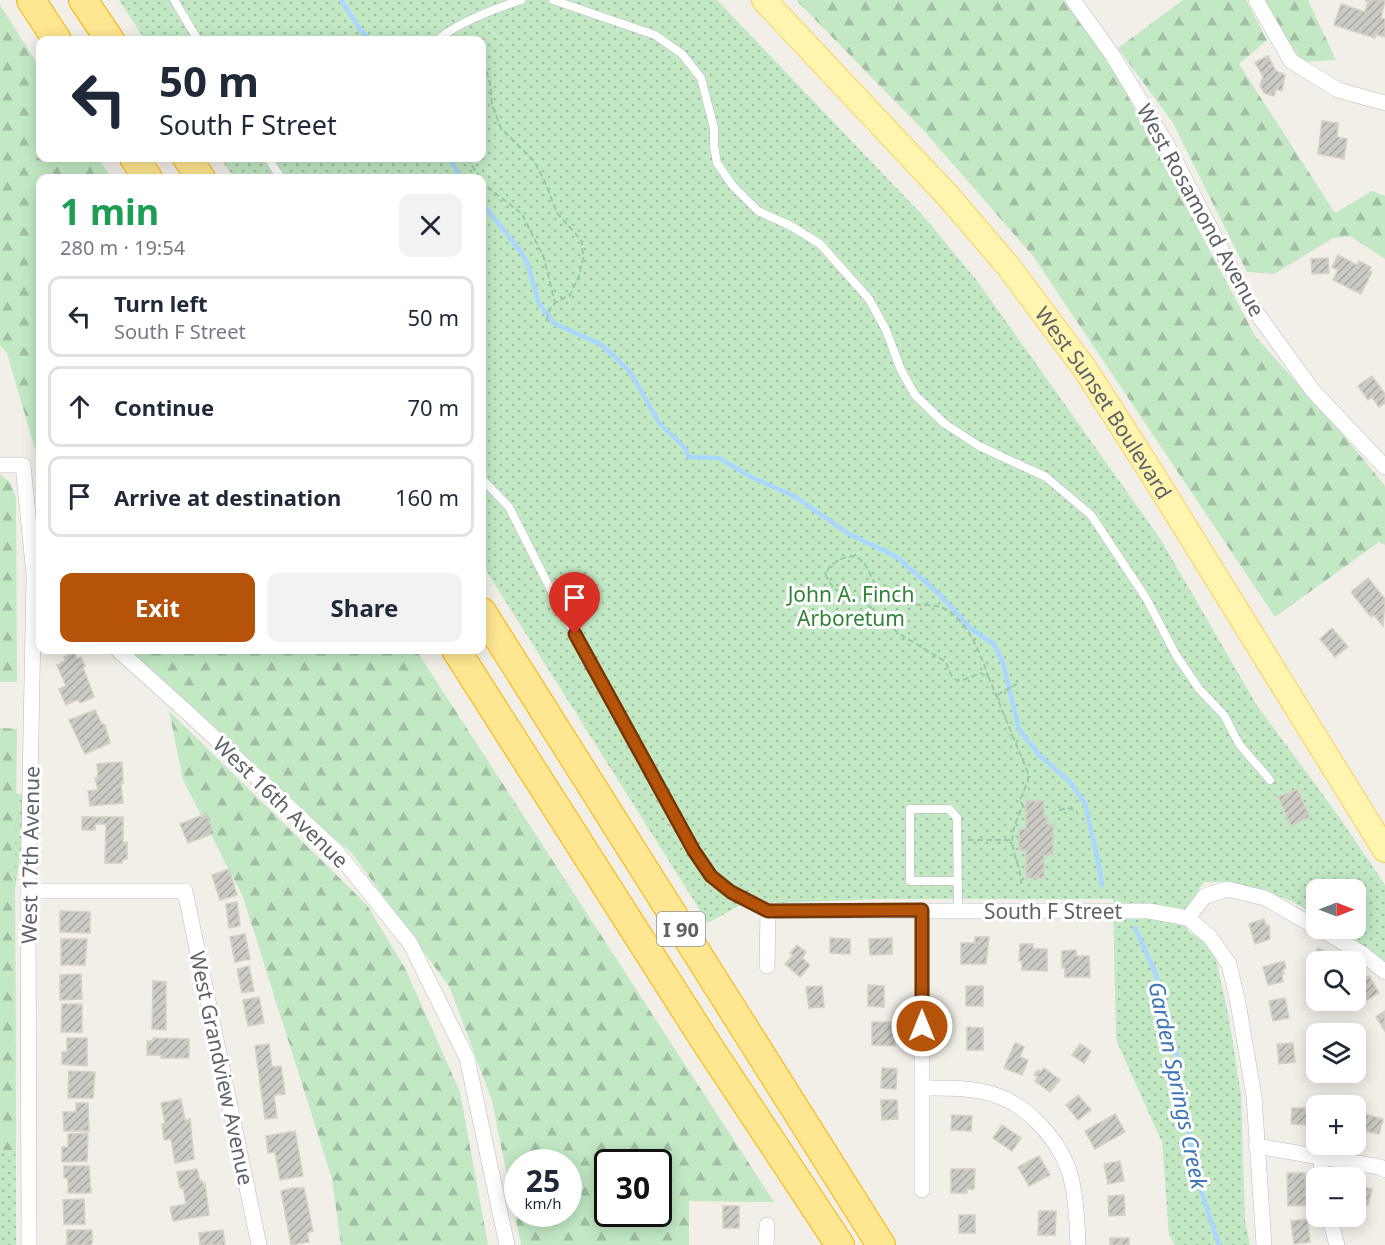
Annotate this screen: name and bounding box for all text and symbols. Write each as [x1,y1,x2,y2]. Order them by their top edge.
text: 50 m [159,52,259,109]
icon: left [60,60,138,138]
street label: West Rosamond Avenue [1131,99,1271,321]
text: South F Street [159,106,337,143]
text: 1 min [60,187,159,236]
button: close [399,194,462,257]
text: 280 m · 19:54 [60,234,185,261]
text: Turn left [114,288,208,318]
icon: left [63,300,96,333]
street label: West Sunset Boulevard [1029,301,1178,504]
text: 50 m [408,302,459,332]
text: South F Street [114,318,246,345]
icon: ahead [63,390,96,423]
text: Continue [114,392,214,422]
text: 70 m [408,392,459,422]
icon: arrive [63,480,96,513]
text: Arrive at destination [114,482,341,512]
text: 160 m [395,482,459,512]
pin [549,572,600,634]
button: Exit [60,573,255,642]
button: Share [267,573,462,642]
park label: John A. Finch Arboretum [786,580,914,632]
icon: arrive [558,581,591,614]
street label: West 16th Avenue [207,730,355,874]
street label: West 17th Avenue [14,766,46,944]
north arrow [1306,879,1366,939]
map controls [1306,879,1366,1227]
street label: South F Street [984,897,1123,925]
road number: I 90 [657,912,705,946]
street label: West Grandview Avenue [184,948,260,1188]
button: search [1306,951,1366,1011]
water label: Garden Springs Creek [1142,979,1216,1192]
position arrow [890,994,954,1058]
button: layers [1306,1023,1366,1083]
button: + [1306,1095,1366,1155]
speed limit sign: 30 [594,1149,672,1227]
text: 25 [526,1160,560,1201]
button: − [1306,1167,1366,1227]
text: km/h [525,1193,561,1213]

